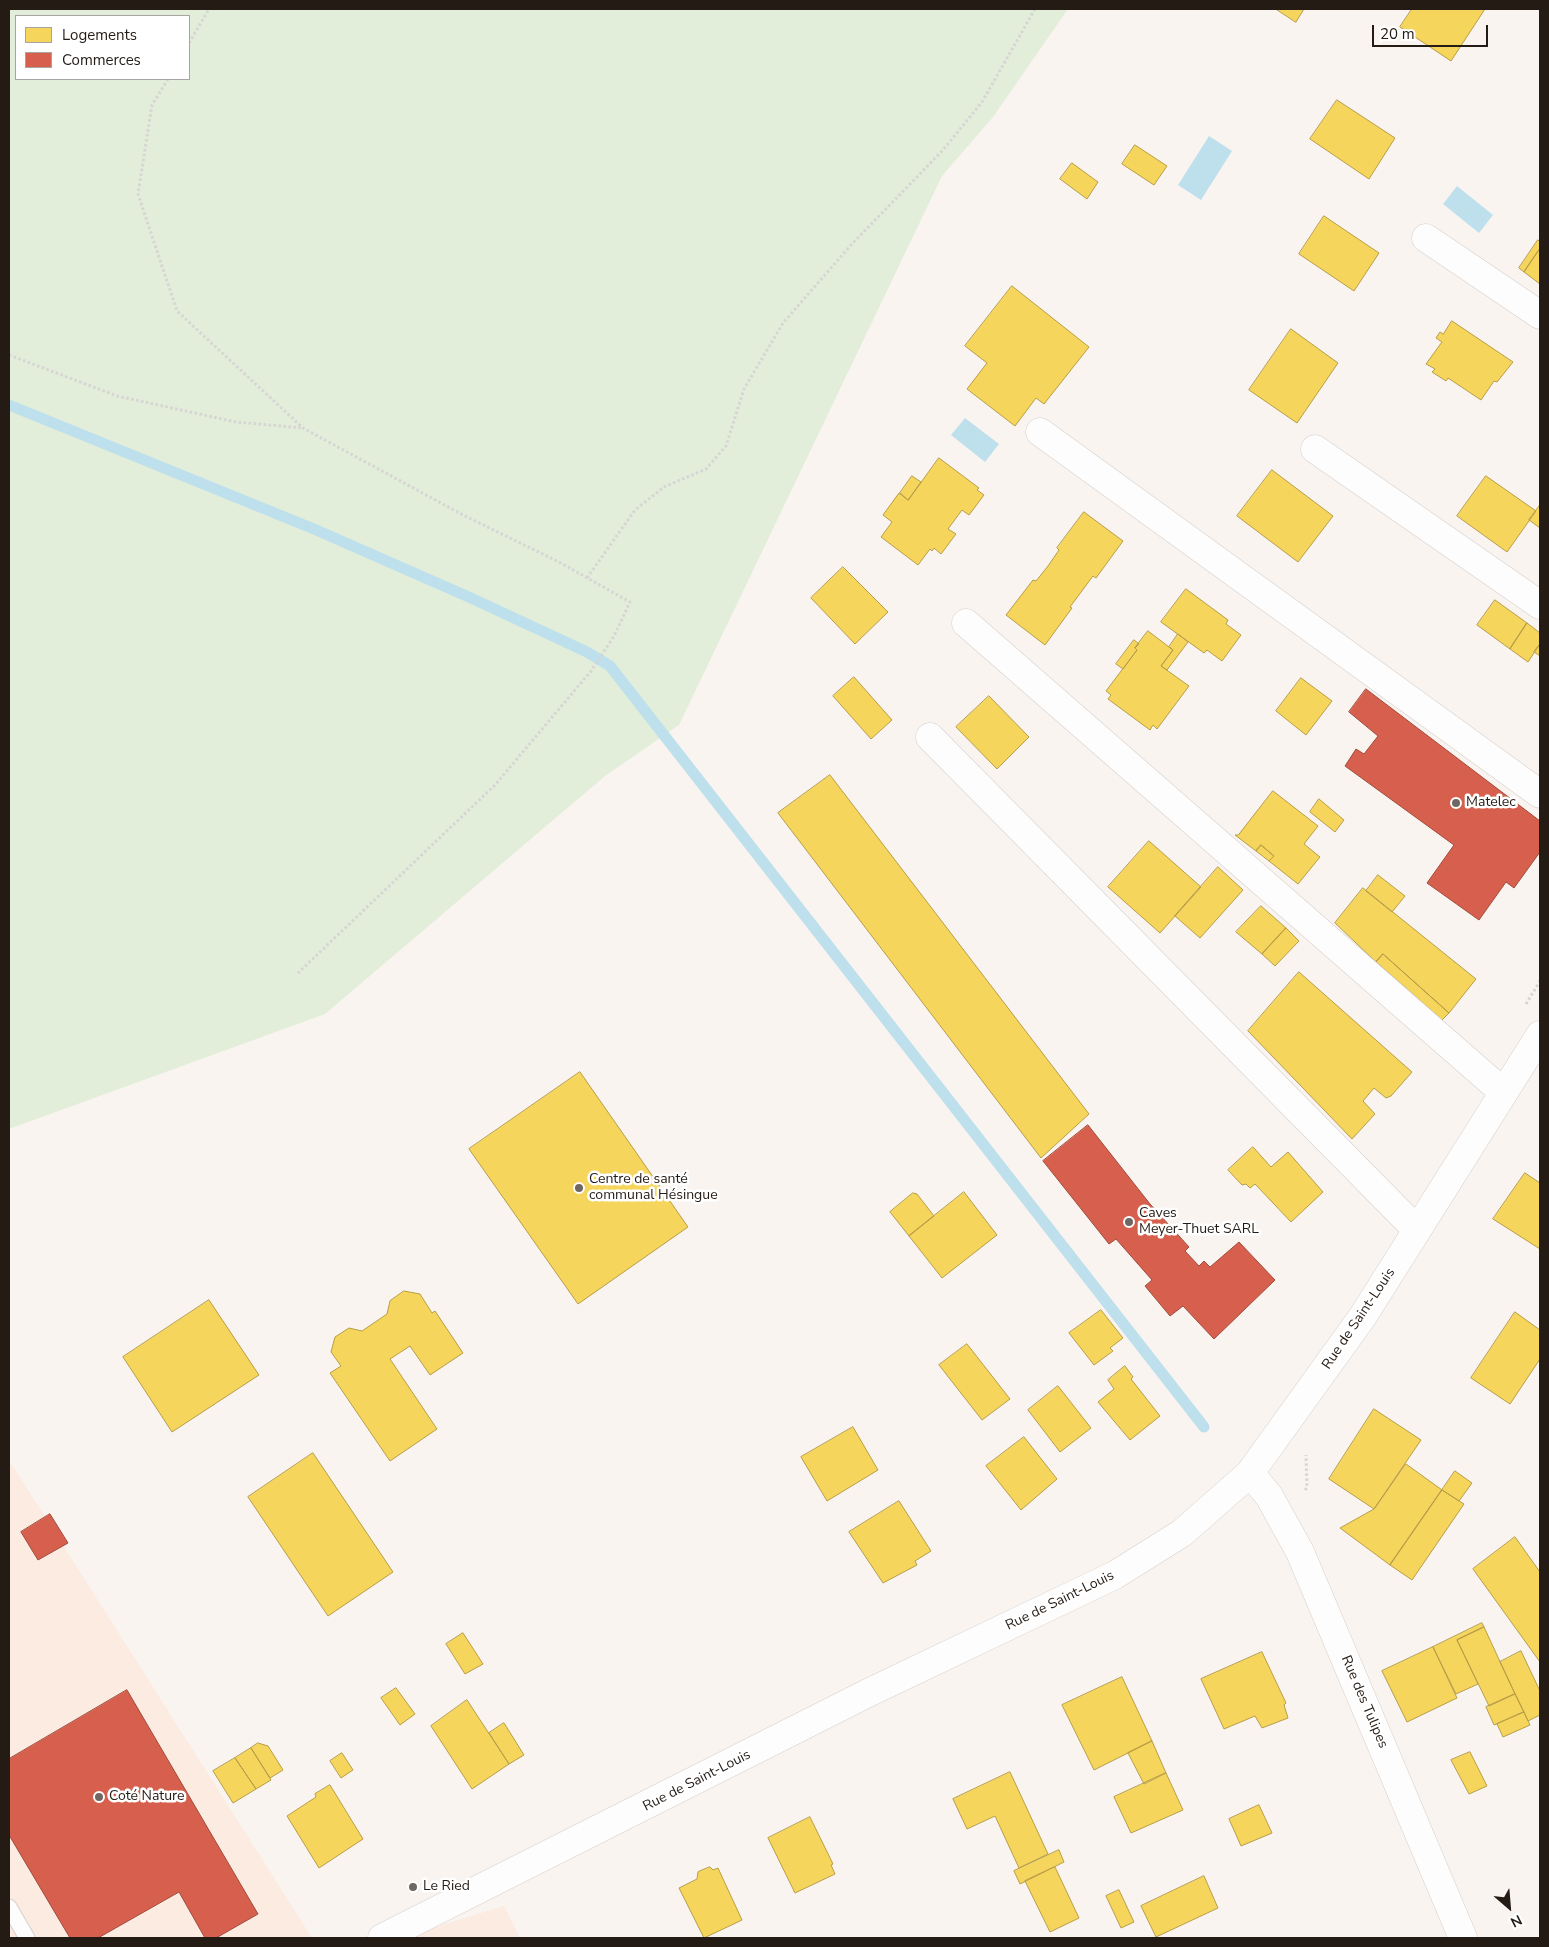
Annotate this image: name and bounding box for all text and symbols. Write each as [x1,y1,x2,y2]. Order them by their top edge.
legend [15,15,190,80]
scale bar [1374,15,1490,47]
text: 20 m [1380,24,1415,44]
text: Logements [62,25,137,45]
text: Commerces [62,50,141,70]
place label: Matelec [1466,795,1516,811]
marker: Matelec [1450,797,1462,809]
place label: Centre de santé communal Hésingue [589,1172,718,1204]
marker: Centre de santé communal Hésingue [573,1182,585,1194]
place label: Caves Meyer-Thuet SARL [1139,1206,1259,1238]
marker: Caves Meyer-Thuet SARL [1123,1216,1135,1228]
street label: Rue de Saint-Louis [1319,1265,1399,1373]
street label: Rue de Saint-Louis [1003,1567,1117,1635]
street label: Rue des Tulipes [1337,1653,1391,1751]
street label: Rue de Saint-Louis [640,1747,754,1815]
place label: Coté Nature [109,1789,184,1805]
marker: Coté Nature [93,1791,105,1803]
place label: Le Ried [423,1879,470,1895]
marker: Le Ried [407,1881,419,1893]
north arrow [1484,1882,1534,1932]
text: N [1507,1910,1525,1932]

